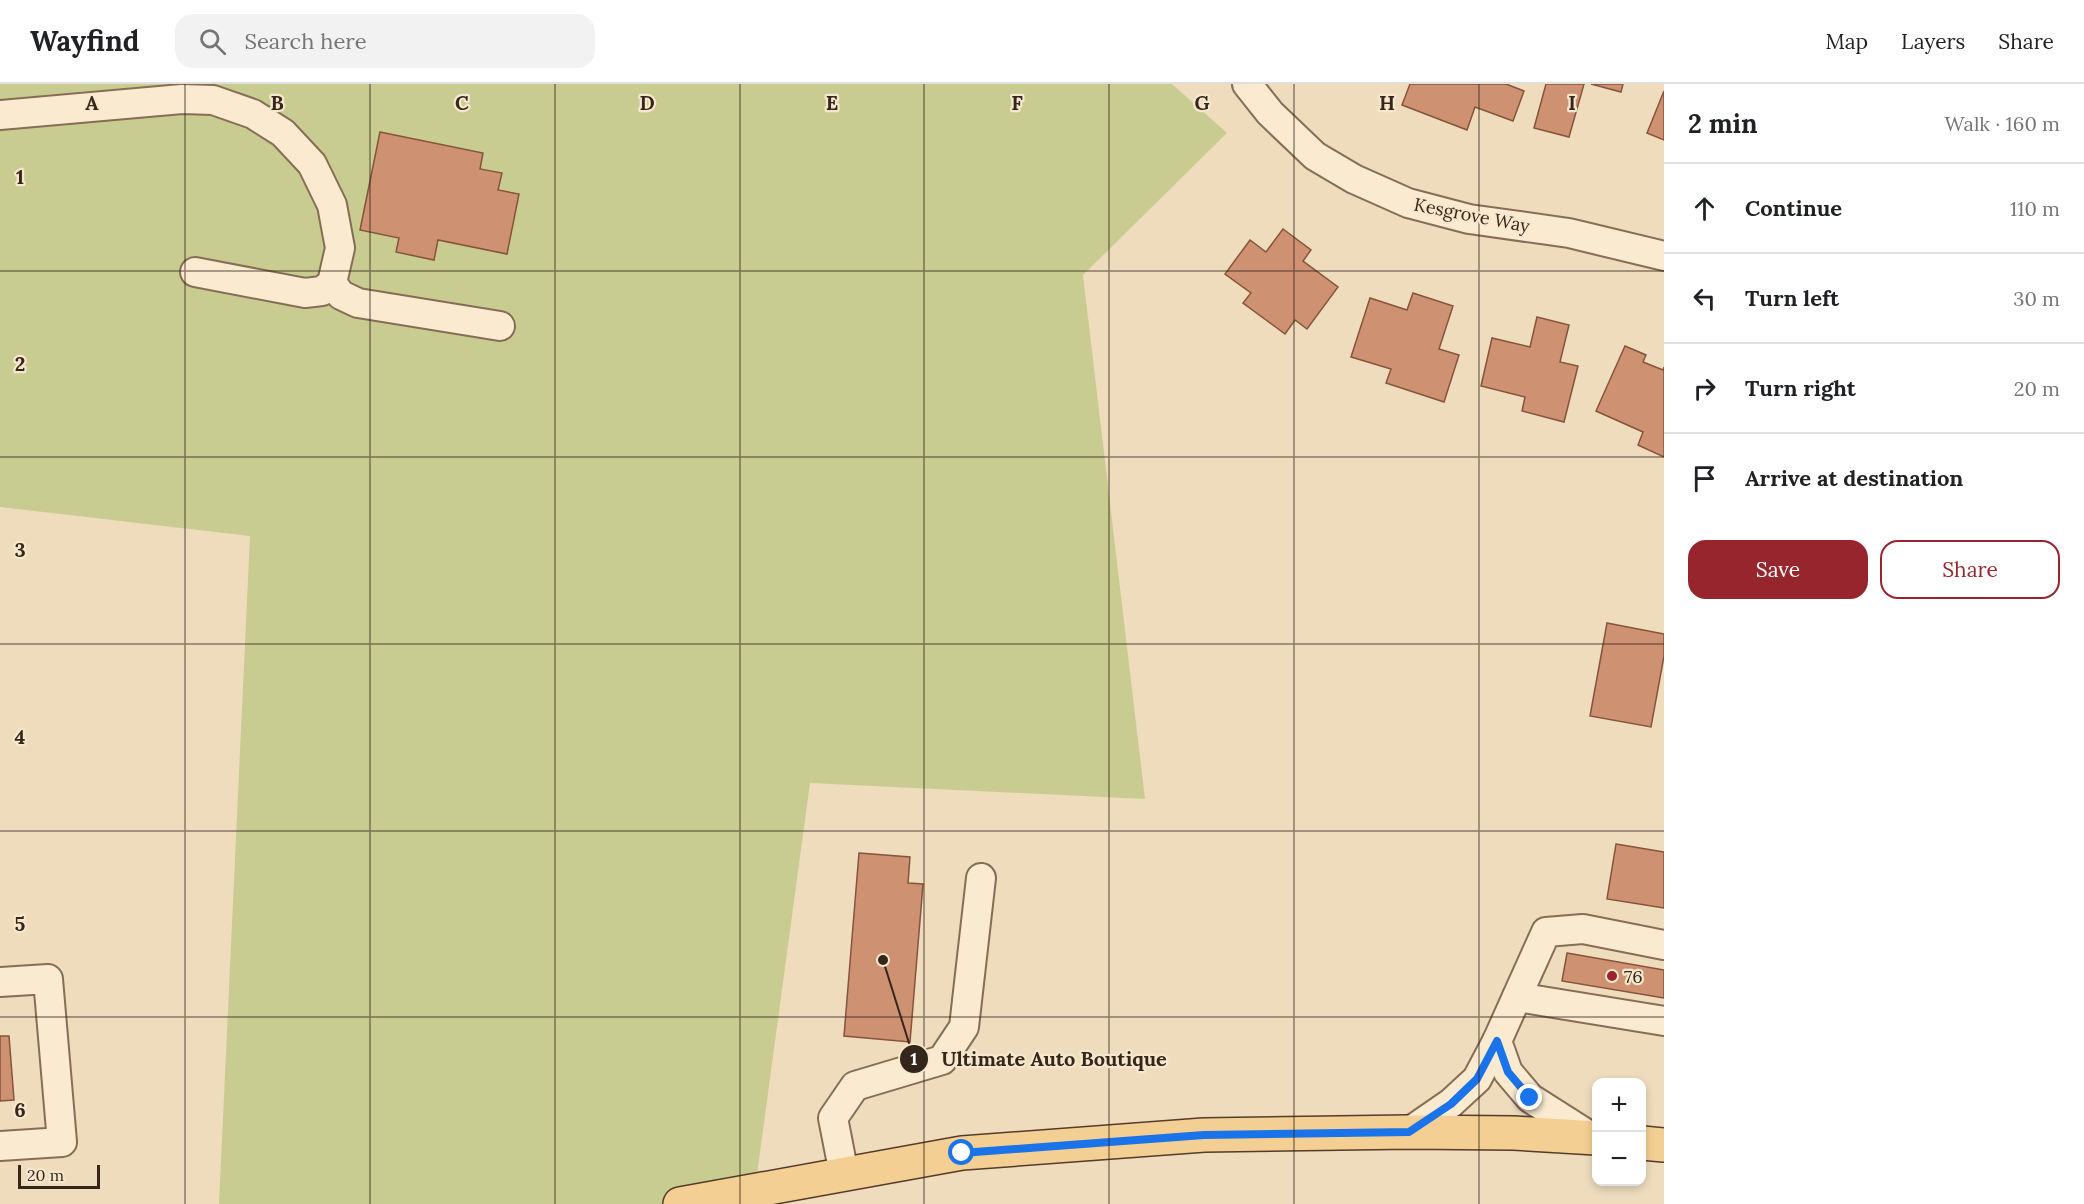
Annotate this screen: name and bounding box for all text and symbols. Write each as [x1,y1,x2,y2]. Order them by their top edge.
search box [175,14,595,68]
text: Wayfind [30,23,139,59]
icon: search [196,25,229,58]
text: Search here [244,27,367,55]
text: Map [1825,28,1868,55]
text: Layers [1901,28,1965,55]
text: Share [1998,28,2054,55]
text: A [85,90,99,115]
text: B [270,90,284,115]
text: C [455,90,469,115]
text: D [639,90,655,115]
text: E [826,90,838,115]
text: F [1011,90,1023,115]
text: G [1194,90,1210,115]
text: H [1379,90,1395,115]
text: I [1568,90,1576,115]
text: 2 min [1688,107,1758,140]
text: Walk · 160 m [1944,111,2060,136]
text: 1 [16,164,24,189]
icon: ahead [1688,192,1721,225]
street label: Kesgrove Way [1412,193,1532,238]
text: Continue [1745,194,1842,222]
text: 110 m [2010,196,2060,221]
icon: left [1688,282,1721,315]
text: Turn left [1745,284,1839,312]
text: 30 m [2013,286,2060,311]
text: 2 [15,351,25,376]
icon: right [1688,372,1721,405]
text: Turn right [1745,374,1856,402]
text: 20 m [2014,376,2060,401]
icon: arrive [1688,462,1721,495]
text: Arrive at destination [1745,464,1963,492]
text: 3 [14,537,26,562]
button: Save [1688,540,1868,599]
button: Share [1880,540,2060,599]
text: 4 [15,724,26,749]
text: 5 [15,911,26,936]
place label: 76 [1624,965,1643,988]
marker: 76 [1605,969,1619,983]
callout: Ultimate Auto Boutique [899,1040,1179,1078]
text: Ultimate Auto Boutique [941,1046,1167,1071]
text: 1 [910,1047,918,1070]
map controls [1592,1078,1646,1186]
button: + [1592,1078,1646,1132]
route end [1516,1084,1542,1110]
text: 6 [14,1097,26,1122]
button: − [1592,1132,1646,1186]
route start [948,1139,974,1165]
scale bar [18,1162,100,1190]
text: 20 m [27,1165,64,1185]

